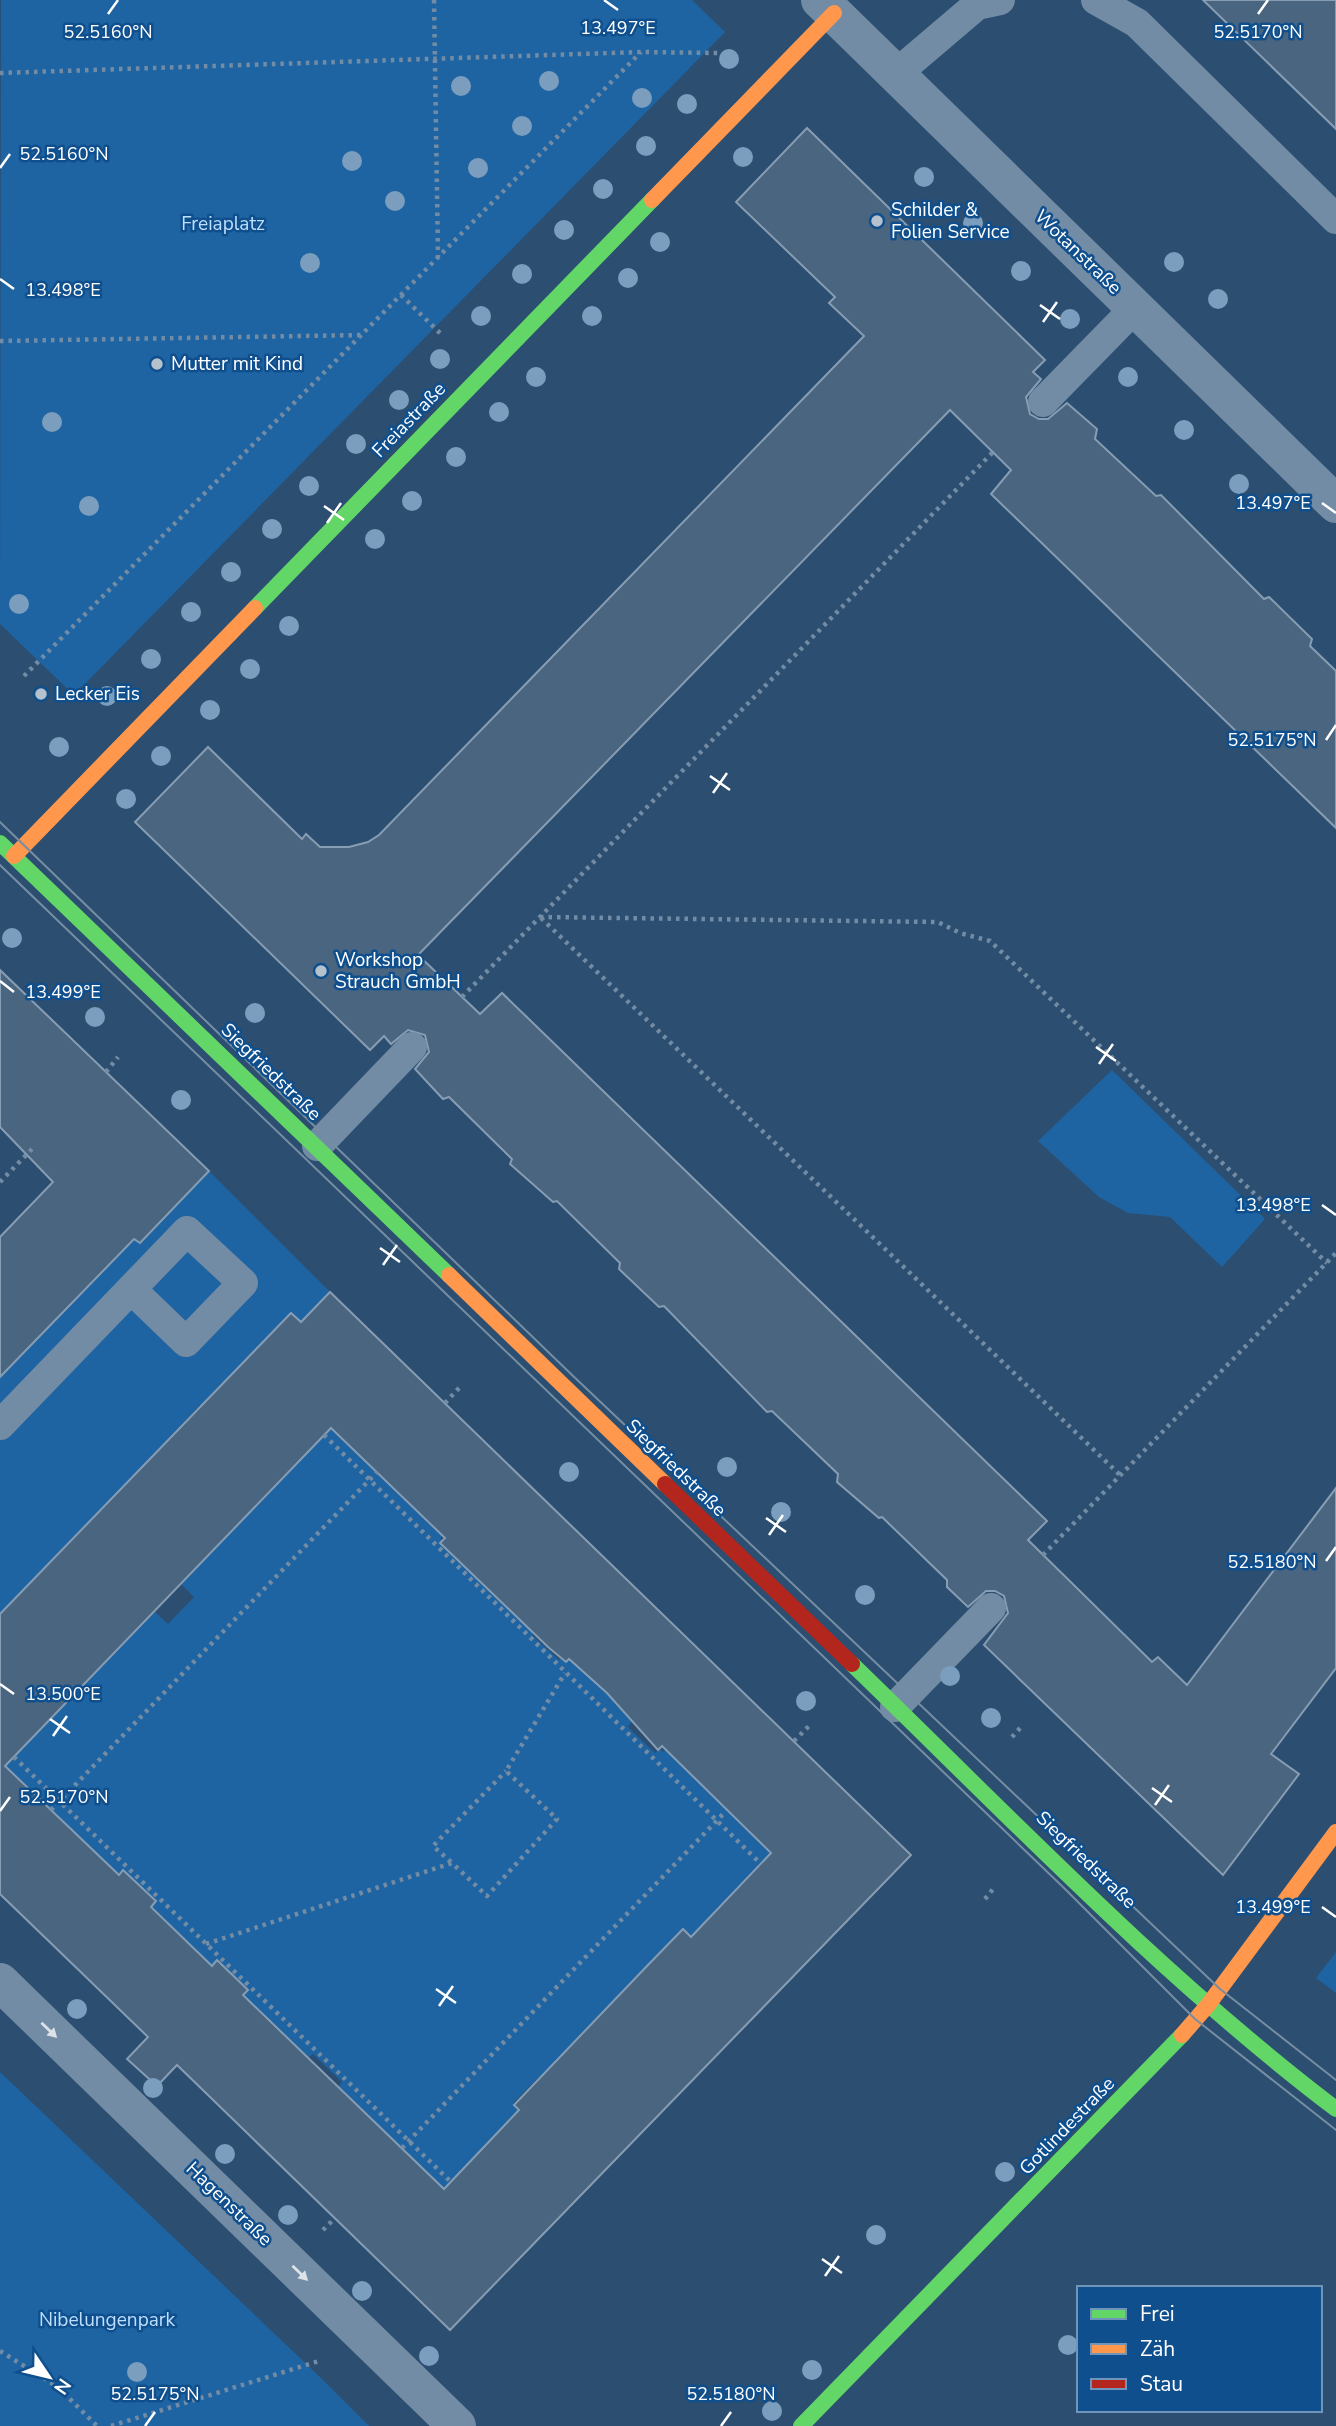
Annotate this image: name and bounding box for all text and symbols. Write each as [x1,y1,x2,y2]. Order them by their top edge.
text: 13.497°E [580,16,656,40]
text: 52.5160°N [64,20,152,44]
text: 52.5170°N [1214,20,1302,44]
text: 52.5160°N [20,142,108,166]
place label: Schilder & Folien Service [891,197,1010,245]
street label: Wotanstraße [1029,204,1127,300]
park label: Freiaplatz [181,211,265,237]
marker: Schilder & Folien Service [869,213,885,229]
text: 13.498°E [25,278,101,302]
place label: Mutter mit Kind [171,351,303,377]
marker: Mutter mit Kind [149,356,165,372]
street label: Freiastraße [366,377,452,463]
text: 13.497°E [1235,491,1311,515]
place label: Lecker Eis [55,681,140,707]
marker: Lecker Eis [33,686,49,702]
text: 52.5175°N [1228,728,1316,752]
place label: Workshop Strauch GmbH [335,947,461,995]
marker: Workshop Strauch GmbH [313,963,329,979]
text: 13.499°E [25,980,101,1004]
street label: Siegfriedstraße [215,1017,327,1127]
text: 13.498°E [1235,1193,1311,1217]
street label: Siegfriedstraße [620,1413,732,1523]
text: 52.5180°N [1228,1550,1316,1574]
text: 13.500°E [25,1682,101,1706]
text: 52.5170°N [20,1785,108,1809]
street label: Siegfriedstraße [1030,1805,1142,1915]
text: 13.499°E [1235,1895,1311,1919]
one-way arrow [40,2021,57,2037]
street label: Gotlindestraße [1013,2071,1121,2181]
street label: Hagenstraße [180,2156,278,2252]
one-way arrow [291,2265,308,2281]
legend [1077,2286,1322,2412]
text: Frei [1140,2300,1175,2328]
park label: Nibelungenpark [39,2307,176,2333]
text: Zäh [1140,2335,1175,2363]
north arrow [14,2342,84,2412]
text: Stau [1140,2370,1183,2398]
text: N [47,2373,77,2399]
text: 52.5175°N [111,2382,199,2406]
text: 52.5180°N [687,2382,775,2406]

